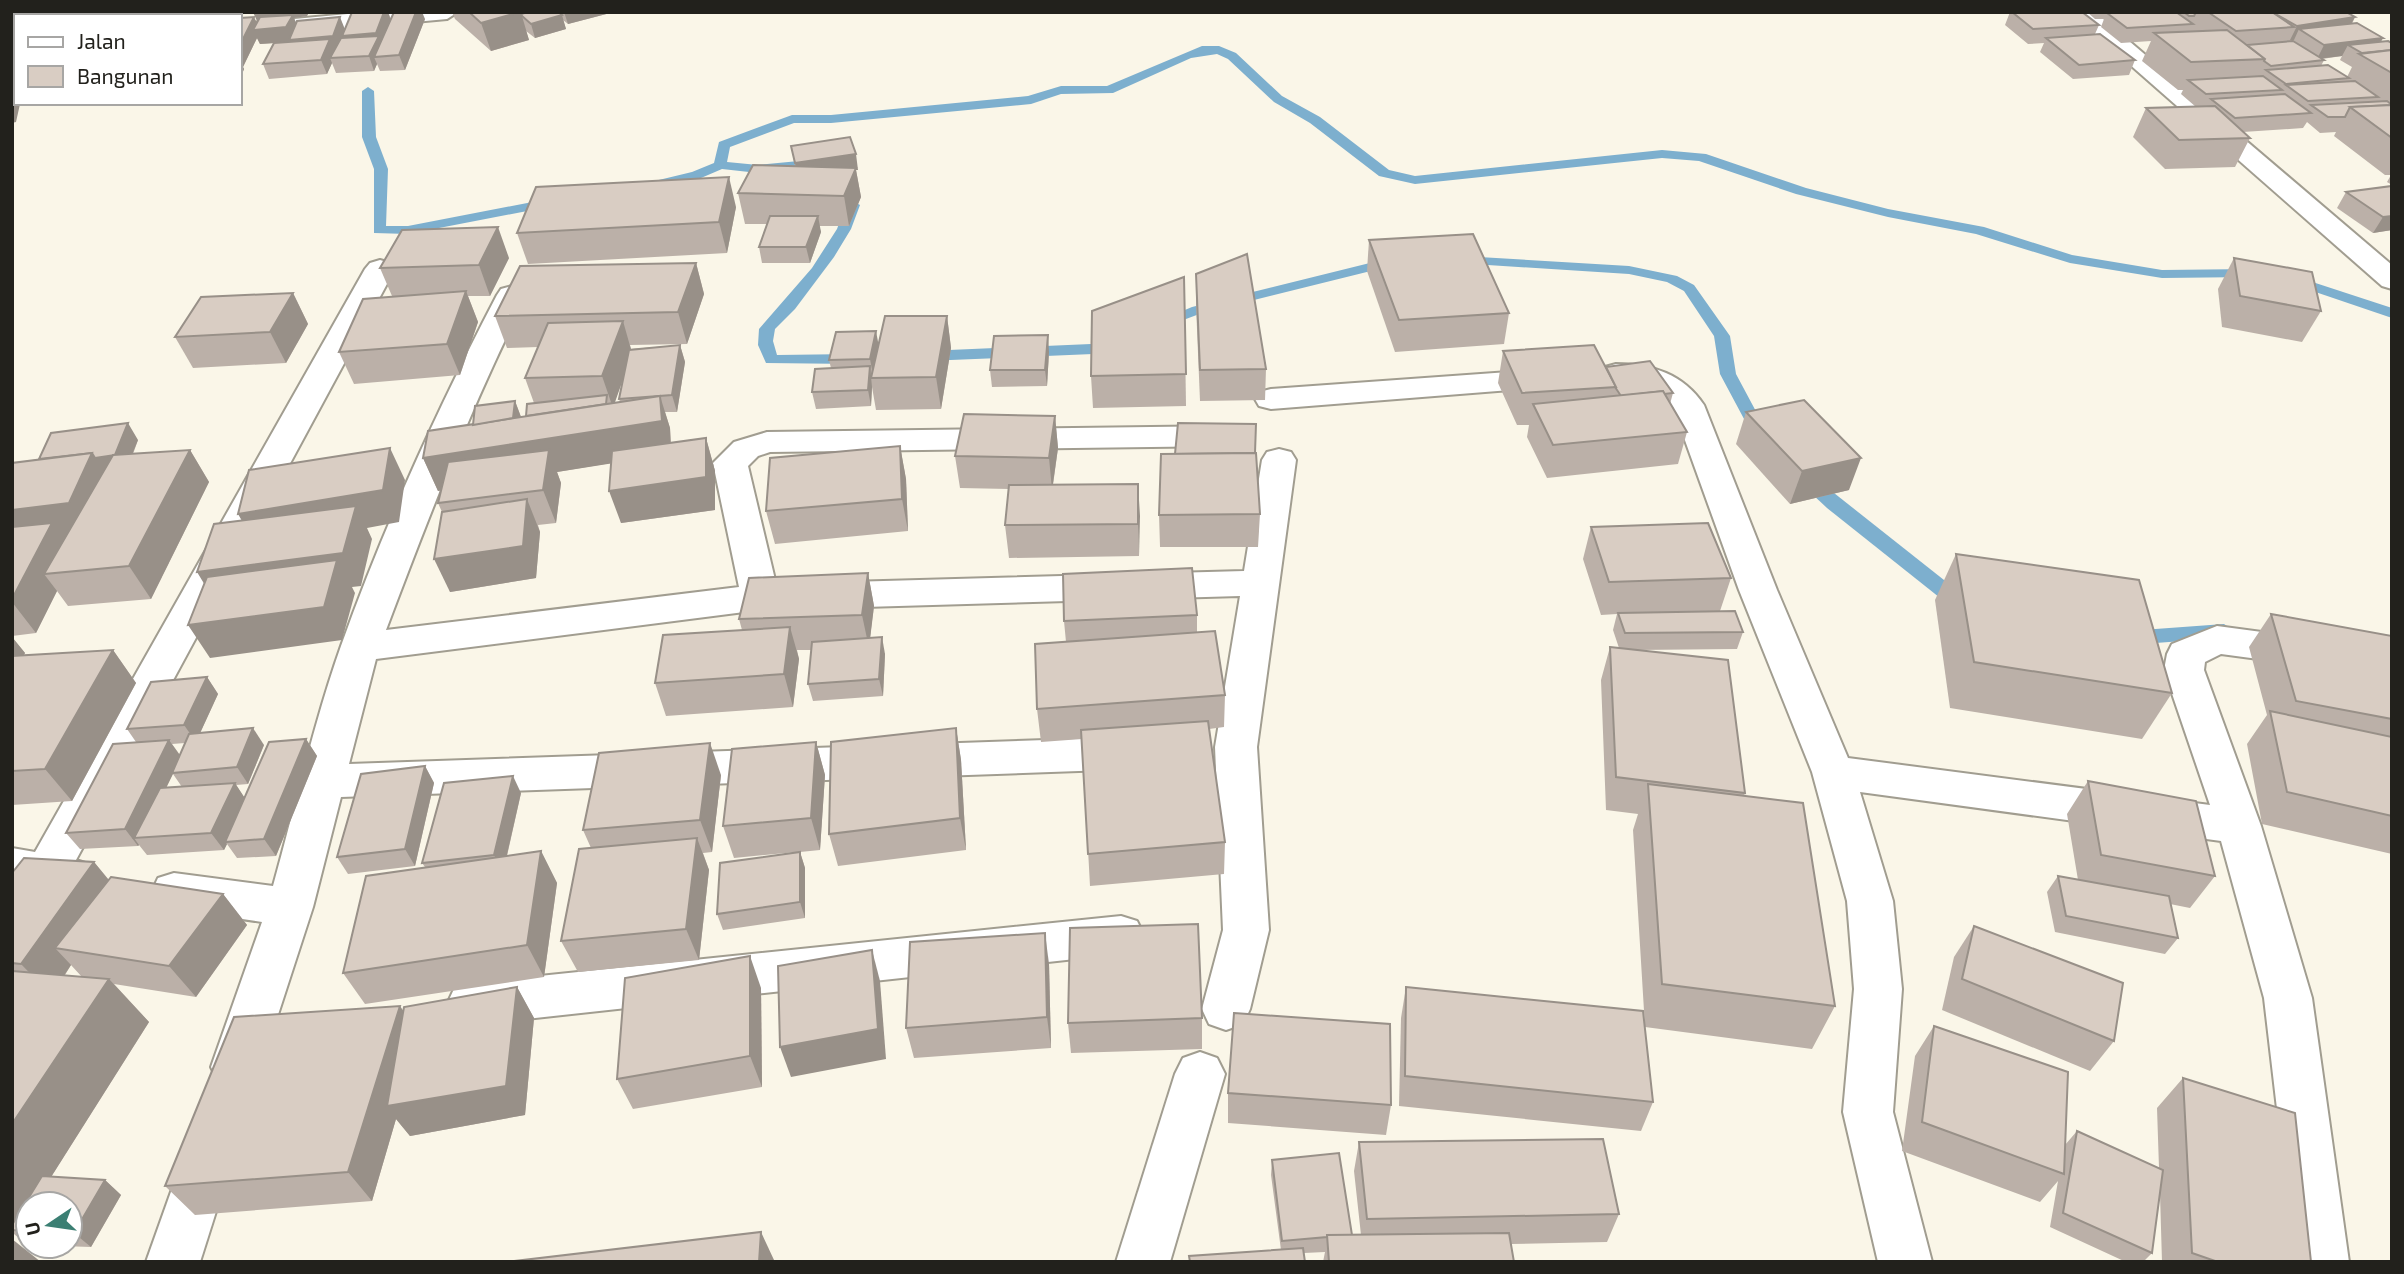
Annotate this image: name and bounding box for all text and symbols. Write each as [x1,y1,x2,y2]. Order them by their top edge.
legend [14,14,242,105]
text: Jalan [77,28,126,53]
text: Bangunan [77,63,173,88]
north arrow [14,1190,84,1260]
text: U [19,1220,45,1238]

